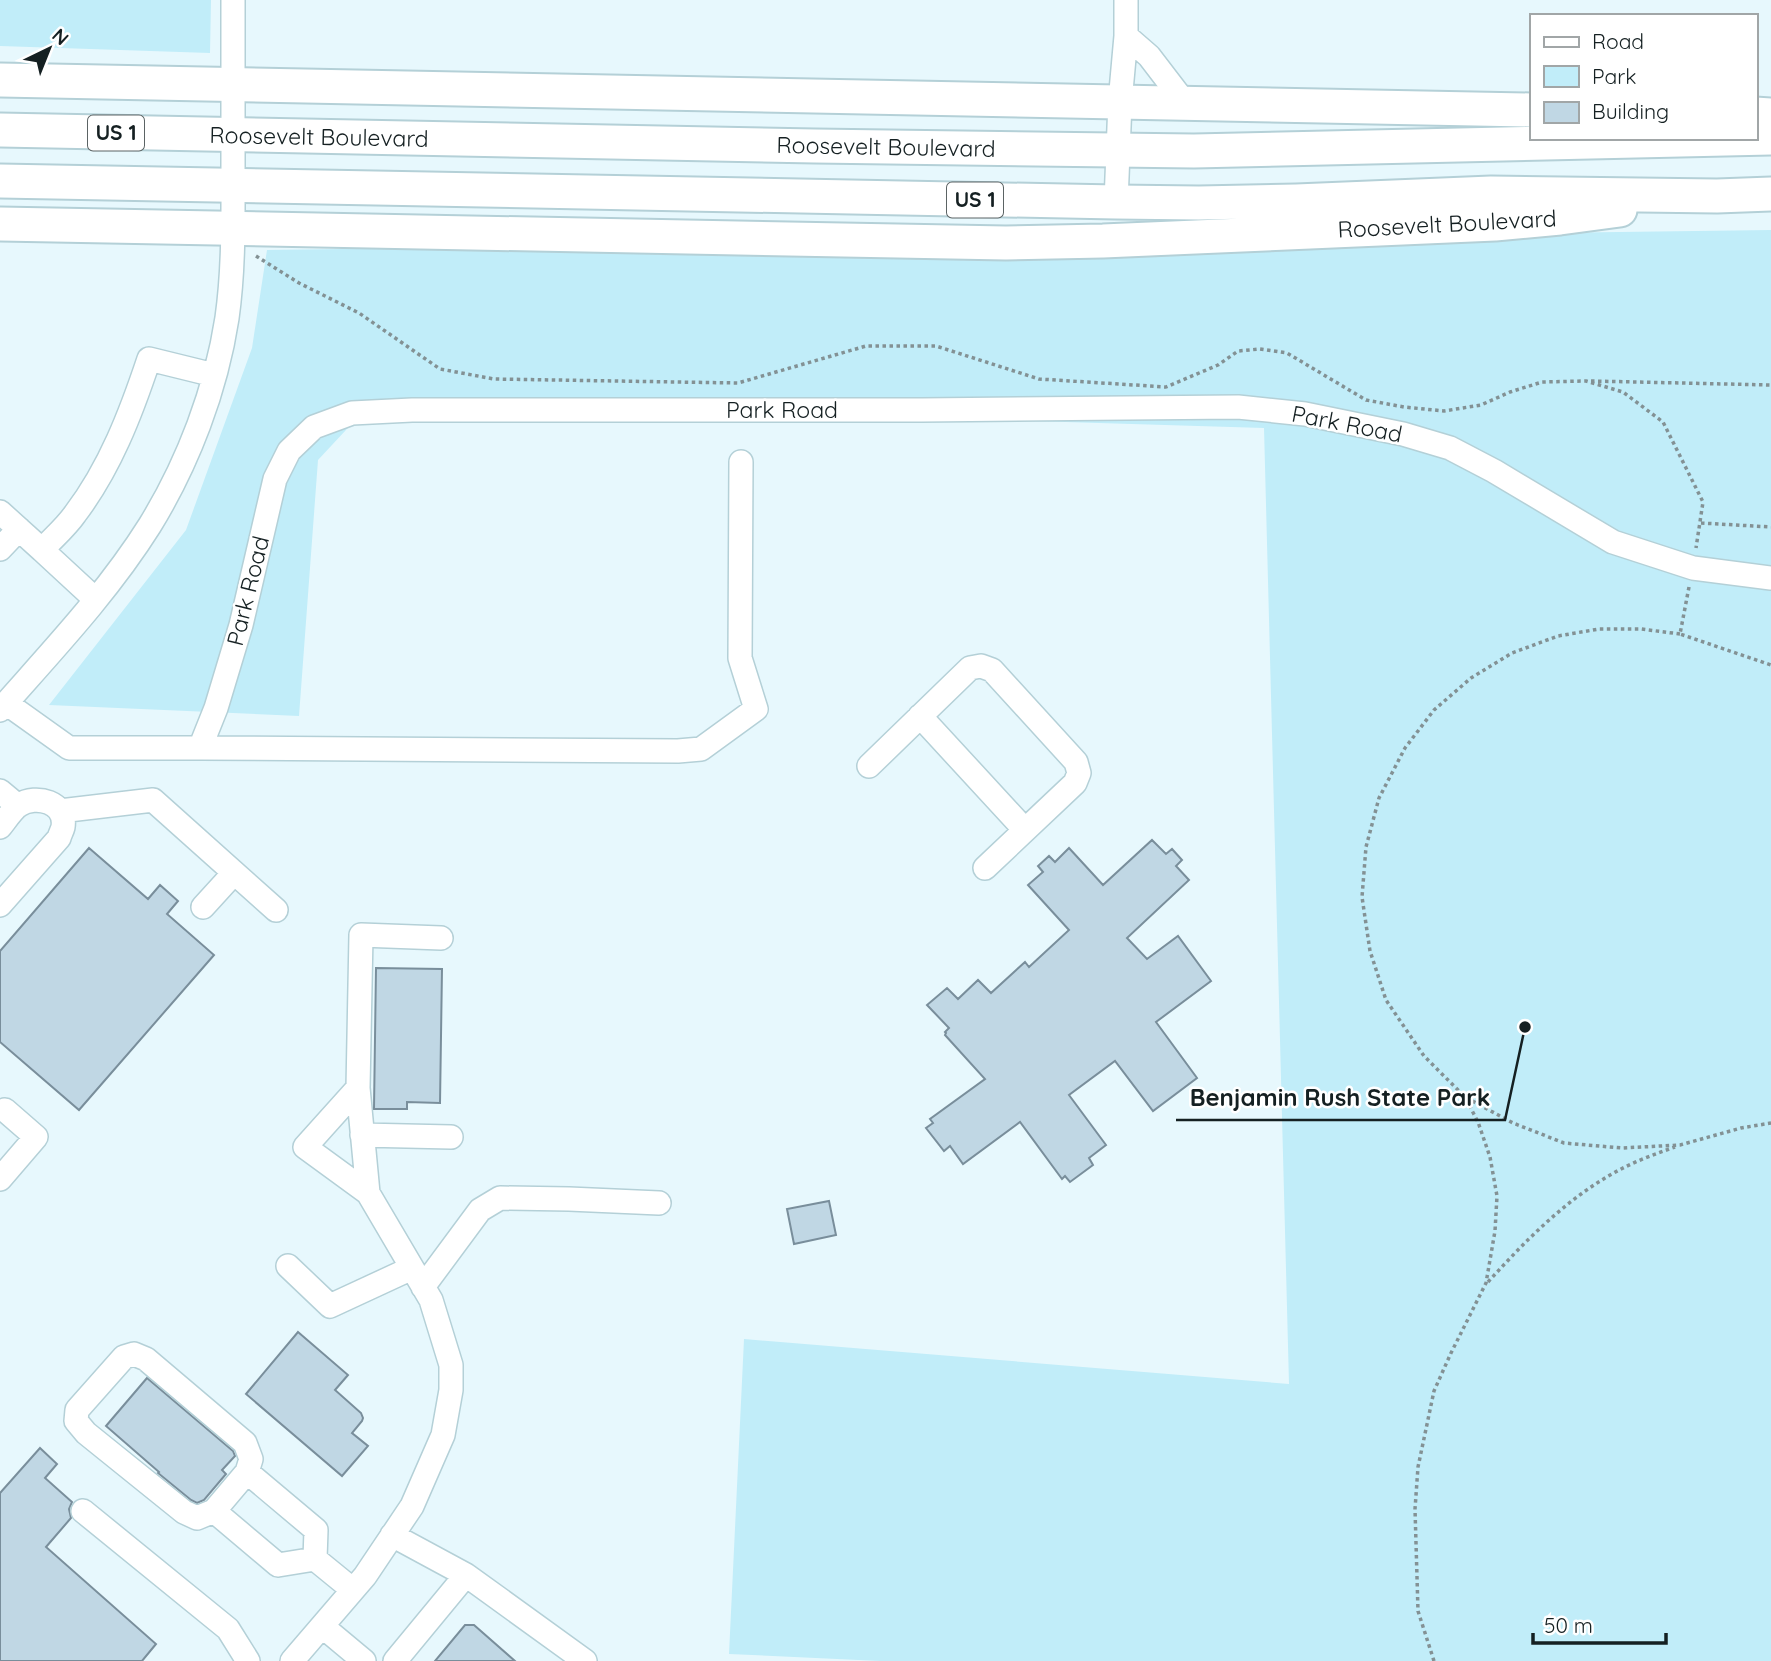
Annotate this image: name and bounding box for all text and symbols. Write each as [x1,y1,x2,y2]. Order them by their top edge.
north arrow [14,14,84,84]
legend [1530,14,1757,140]
text: N [47,23,74,50]
text: Road [1592,28,1644,54]
text: Park [1592,63,1636,89]
text: Building [1592,98,1669,124]
road number: US 1 [88,116,144,150]
street label: Roosevelt Boulevard [209,120,429,153]
street label: Roosevelt Boulevard [776,130,996,163]
road number: US 1 [947,182,1003,218]
street label: Roosevelt Boulevard [1337,203,1557,244]
street label: Park Road [726,395,838,424]
street label: Park Road [1289,399,1405,448]
street label: Park Road [220,533,275,649]
callout: Benjamin Rush State Park [1176,1075,1505,1120]
text: Benjamin Rush State Park [1190,1082,1490,1112]
scale bar [1533,1602,1666,1646]
text: 50 m [1544,1612,1593,1638]

